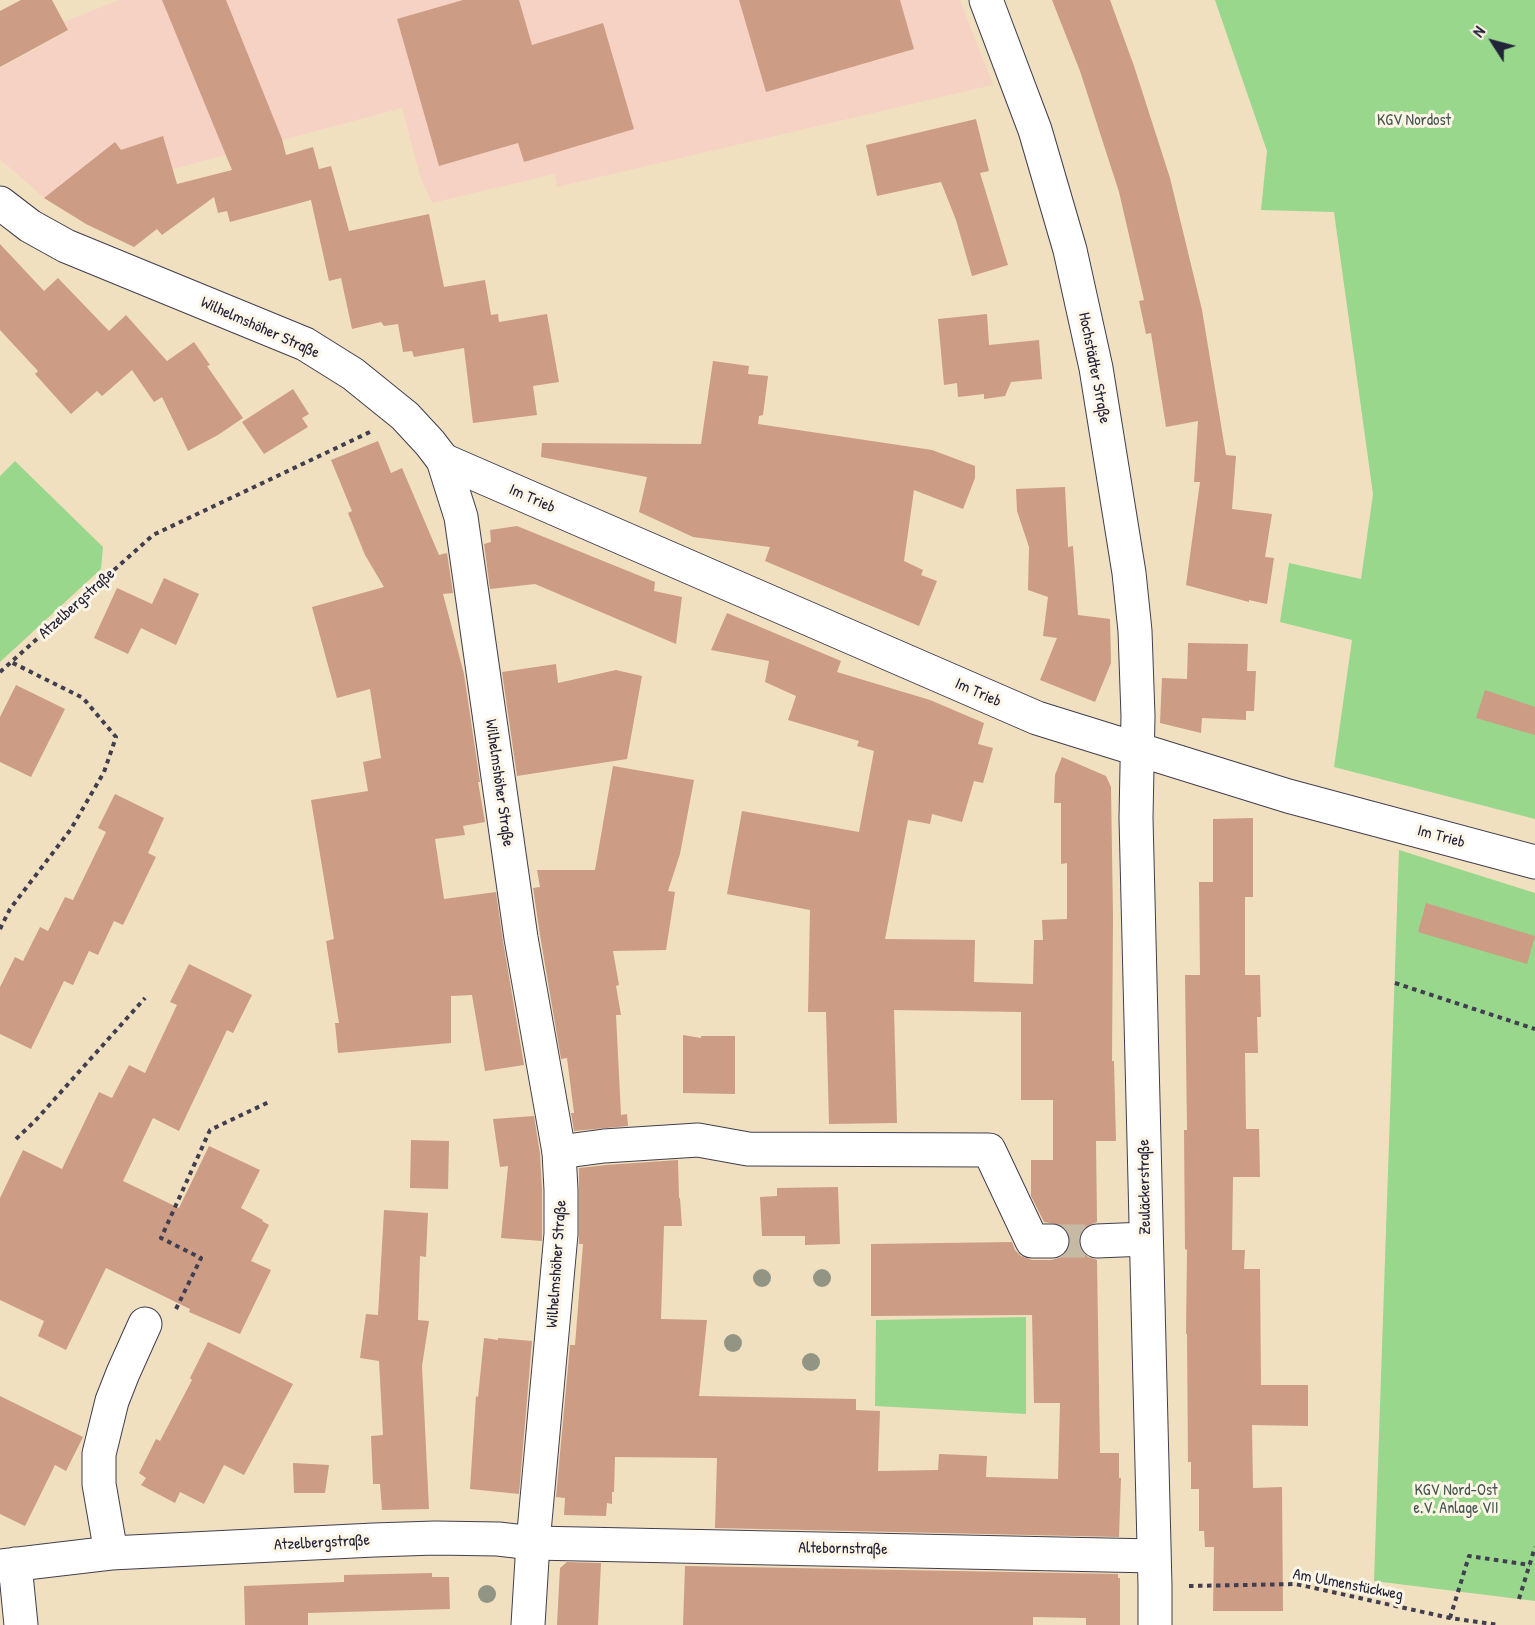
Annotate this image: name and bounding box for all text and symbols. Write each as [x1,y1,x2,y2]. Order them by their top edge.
north arrow [1463,12,1523,72]
text: N [1467,22,1490,41]
park label: KGV Nordost [1377,111,1451,131]
street label: Wilhelmshöher Straße [197,293,323,363]
street label: Hochstädter Straße [1074,311,1114,425]
street label: Im Trieb [506,480,558,518]
street label: Atzelbergstraße [35,565,119,643]
street label: Im Trieb [952,674,1004,712]
street label: Wilhelmshöher Straße [481,718,517,848]
street label: Im Trieb [1415,821,1467,853]
street label: Zeuläckerstraße [1135,1139,1155,1235]
street label: Wilhelmshöher Straße [543,1199,571,1329]
park label: KGV Nord-Ost e.V. Anlage VII [1413,1481,1499,1519]
street label: Atzelbergstraße [274,1531,370,1555]
street label: Altebornstraße [798,1539,888,1559]
street label: Am Ulmenstückweg [1291,1565,1405,1605]

